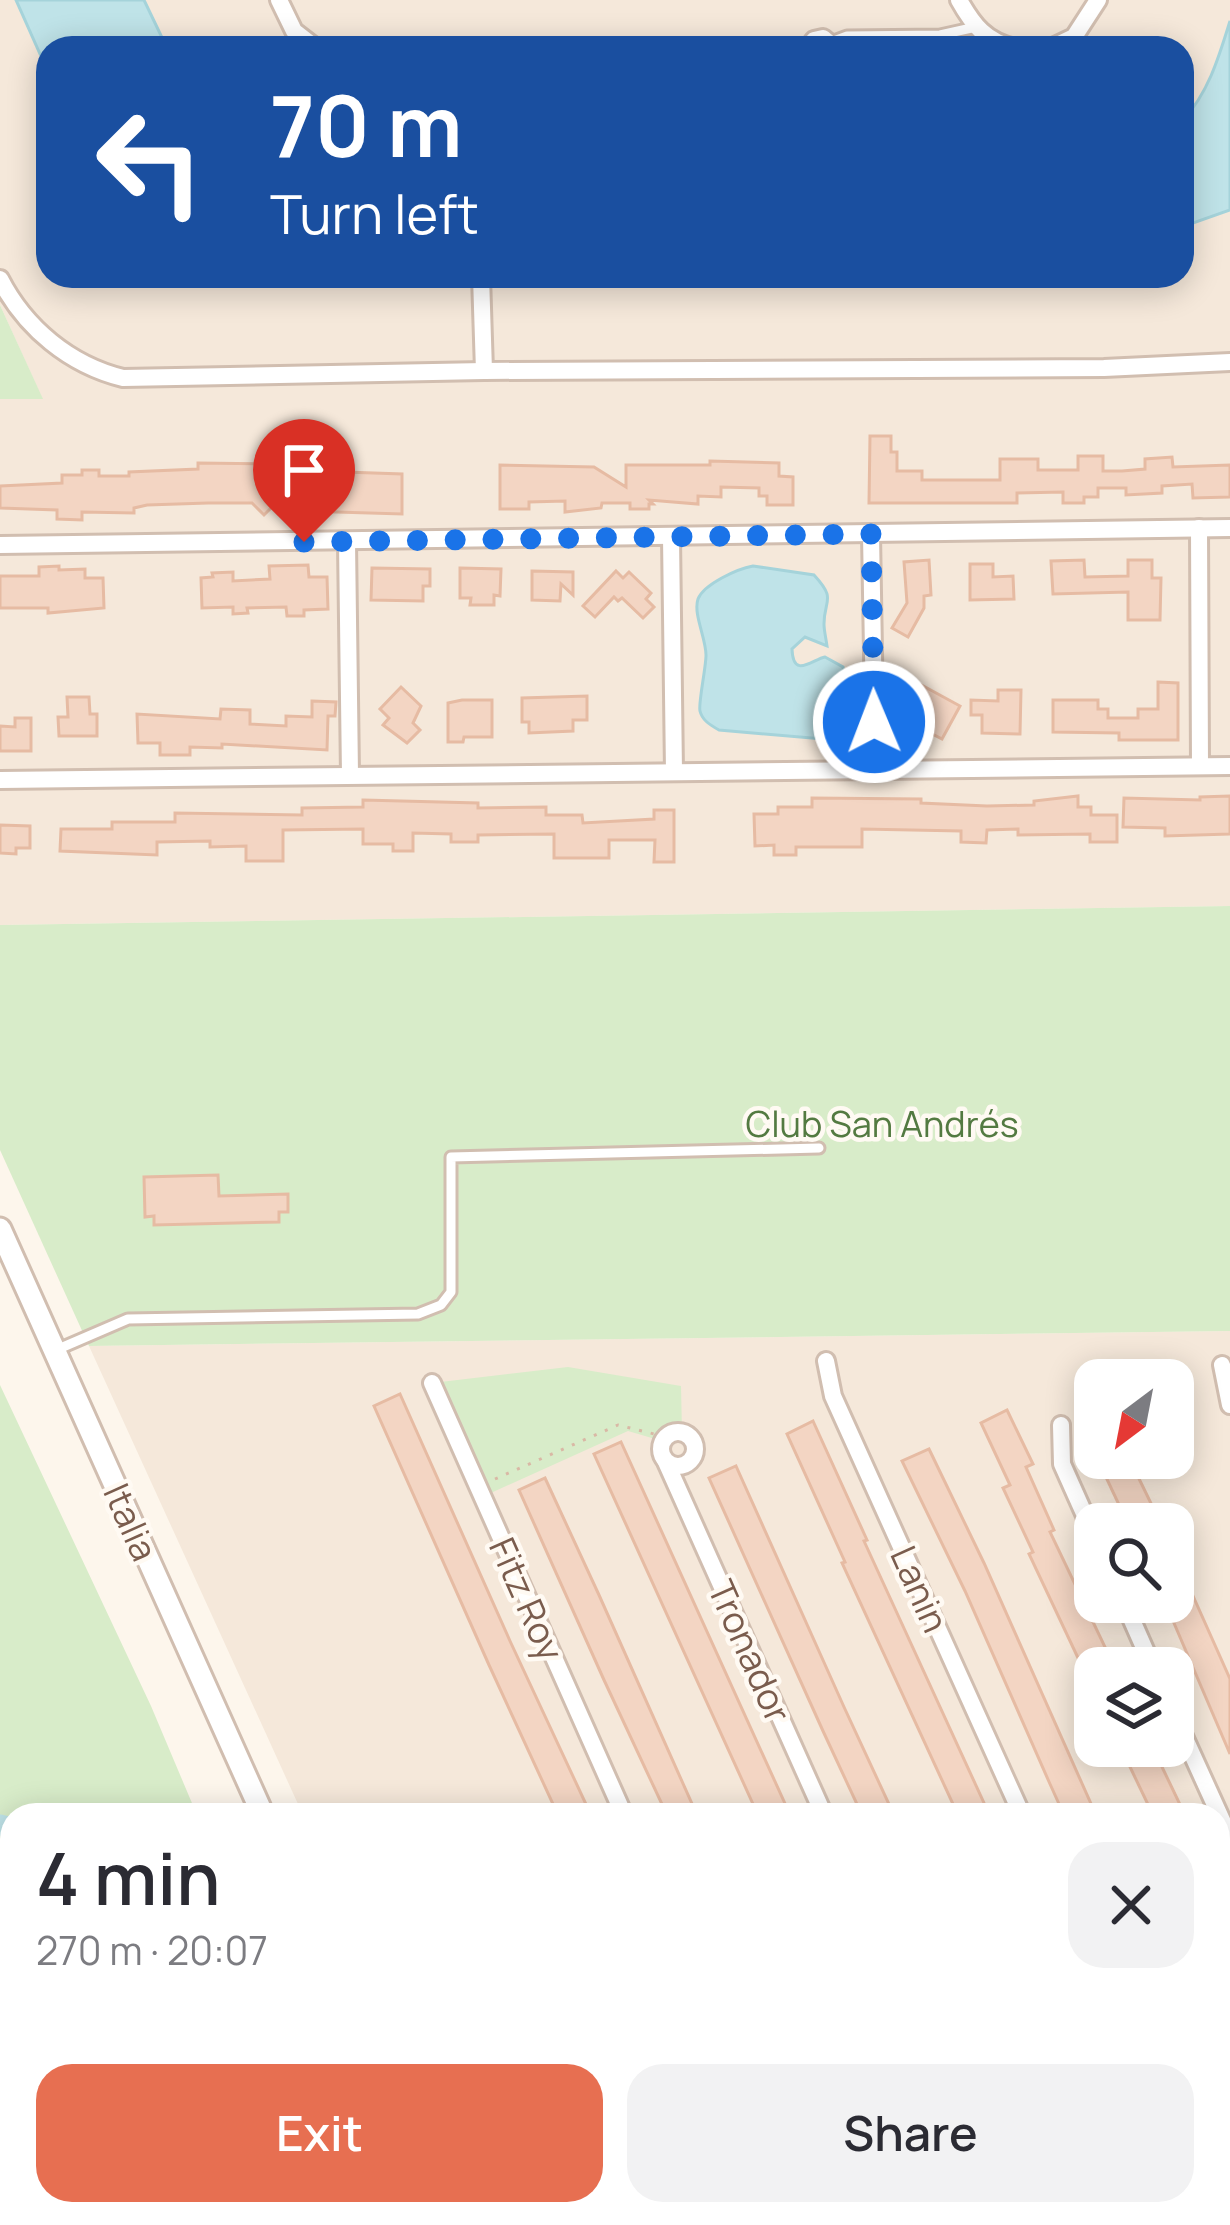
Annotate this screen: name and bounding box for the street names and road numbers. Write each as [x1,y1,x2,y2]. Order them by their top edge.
street label: Italia [92,1476,170,1568]
street label: Fitz Roy [478,1530,576,1668]
street label: Lanin [879,1538,961,1640]
street label: Tronador [697,1572,803,1730]

